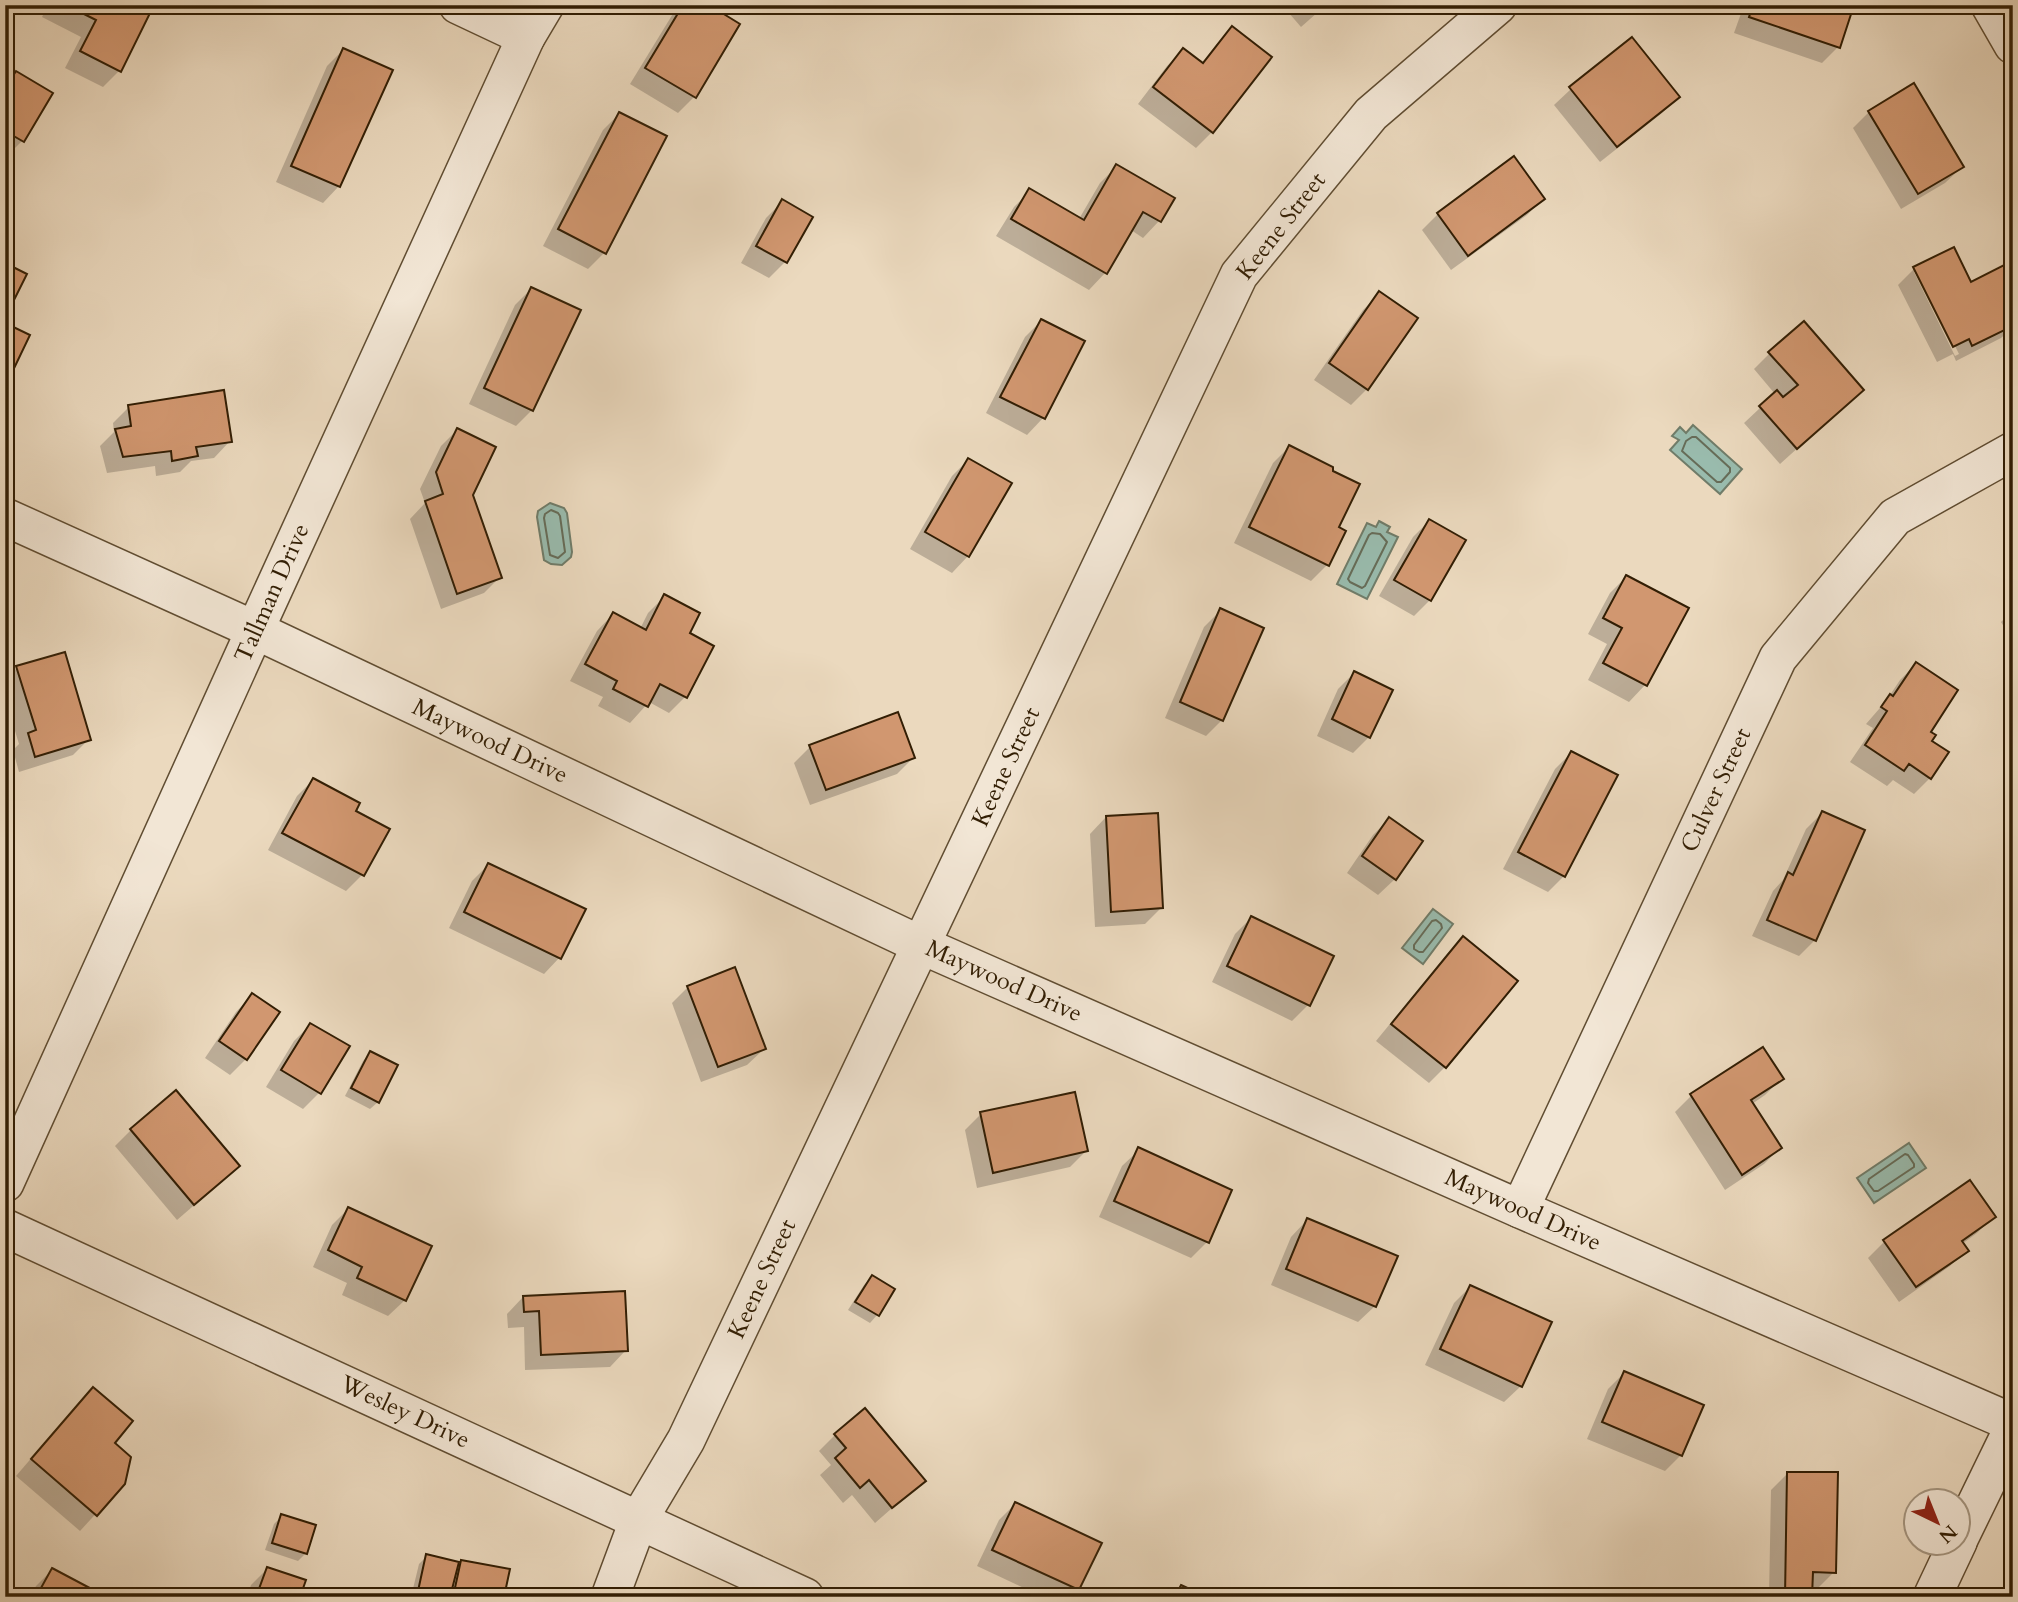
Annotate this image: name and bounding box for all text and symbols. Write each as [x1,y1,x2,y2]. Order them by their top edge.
street label: Keene Street [1228,165,1334,287]
street label: Tallman Drive [227,518,317,668]
street label: Maywood Drive [407,691,573,791]
street label: Keene Street [964,701,1048,832]
street label: Culver Street [1673,722,1759,858]
street label: Maywood Drive [921,932,1087,1030]
street label: Maywood Drive [1440,1161,1606,1259]
street label: Keene Street [720,1213,804,1344]
street label: Wesley Drive [334,1367,475,1456]
north arrow [1902,1486,1972,1556]
text: N [1933,1519,1963,1549]

